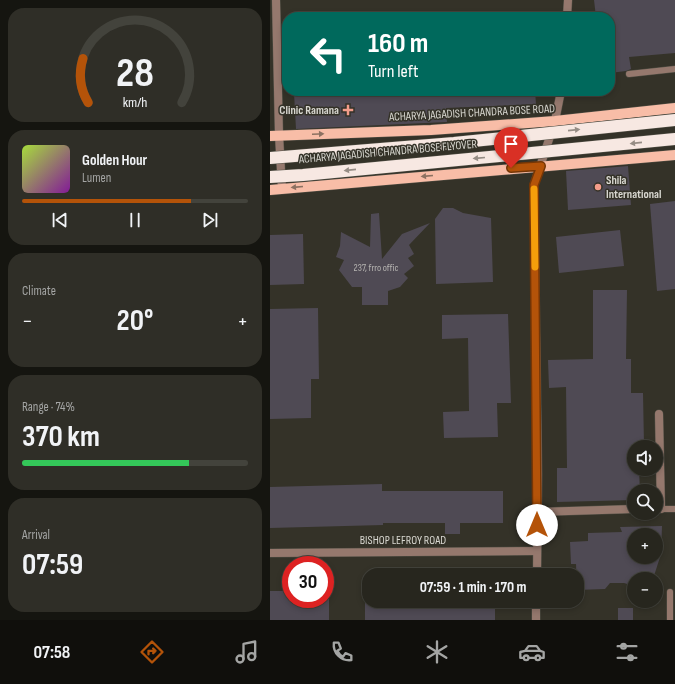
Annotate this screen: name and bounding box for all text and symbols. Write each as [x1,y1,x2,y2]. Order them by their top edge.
text: 160 m [368,27,428,60]
icon: left [302,28,354,80]
text: 28 [116,49,154,98]
text: Turn left [368,61,419,82]
text: km/h [123,94,147,111]
street label: ACHARYA JAGADISH CHANDRA BOSE ROAD [388,101,555,125]
place label: Clinic Ramana [279,103,339,118]
marker: Clinic Ramana [342,104,354,116]
pin [494,127,528,168]
one-way arrow [568,127,580,134]
one-way arrow [312,130,324,137]
icon: arrive [500,133,522,155]
street label: ACHARYA JAGADISH CHANDRA BOSE FLYOVER [297,137,478,167]
one-way arrow [630,139,642,146]
text: Golden Hour [82,151,147,170]
one-way arrow [473,154,485,161]
one-way arrow [343,167,356,173]
text: Lumen [82,170,111,186]
one-way arrow [421,172,433,179]
place label: Shila International [606,173,661,202]
marker: Shila International [593,182,603,192]
one-way arrow [291,184,303,191]
icon: previous [49,209,71,231]
icon: pause [124,209,146,231]
icon: next [199,209,221,231]
house number: 237, frro offic [354,262,398,274]
text: Climate [22,283,56,299]
text: 20° [117,303,153,339]
text: − [22,308,33,335]
text: + [237,308,248,335]
text: Range · 74% [22,399,75,415]
text: 370 km [22,419,100,455]
map controls [627,440,663,608]
button: sound [627,440,663,476]
button: search [627,484,663,520]
position arrow [516,504,558,546]
text: Arrival [22,527,50,543]
button: + [627,528,663,564]
street label: BISHOP LEFROY ROAD [360,533,446,548]
text: 07:59 [22,547,83,583]
speed limit sign: 30 [282,556,334,608]
button: − [627,572,663,608]
text: 07:59 · 1 min · 170 m [420,578,526,597]
icon: directions [138,638,166,666]
icon: music [233,638,261,666]
icon: phone [328,638,356,666]
icon: climate [423,638,451,666]
icon: car [518,638,546,666]
icon: filters [613,638,641,666]
text: 07:58 [34,642,70,663]

